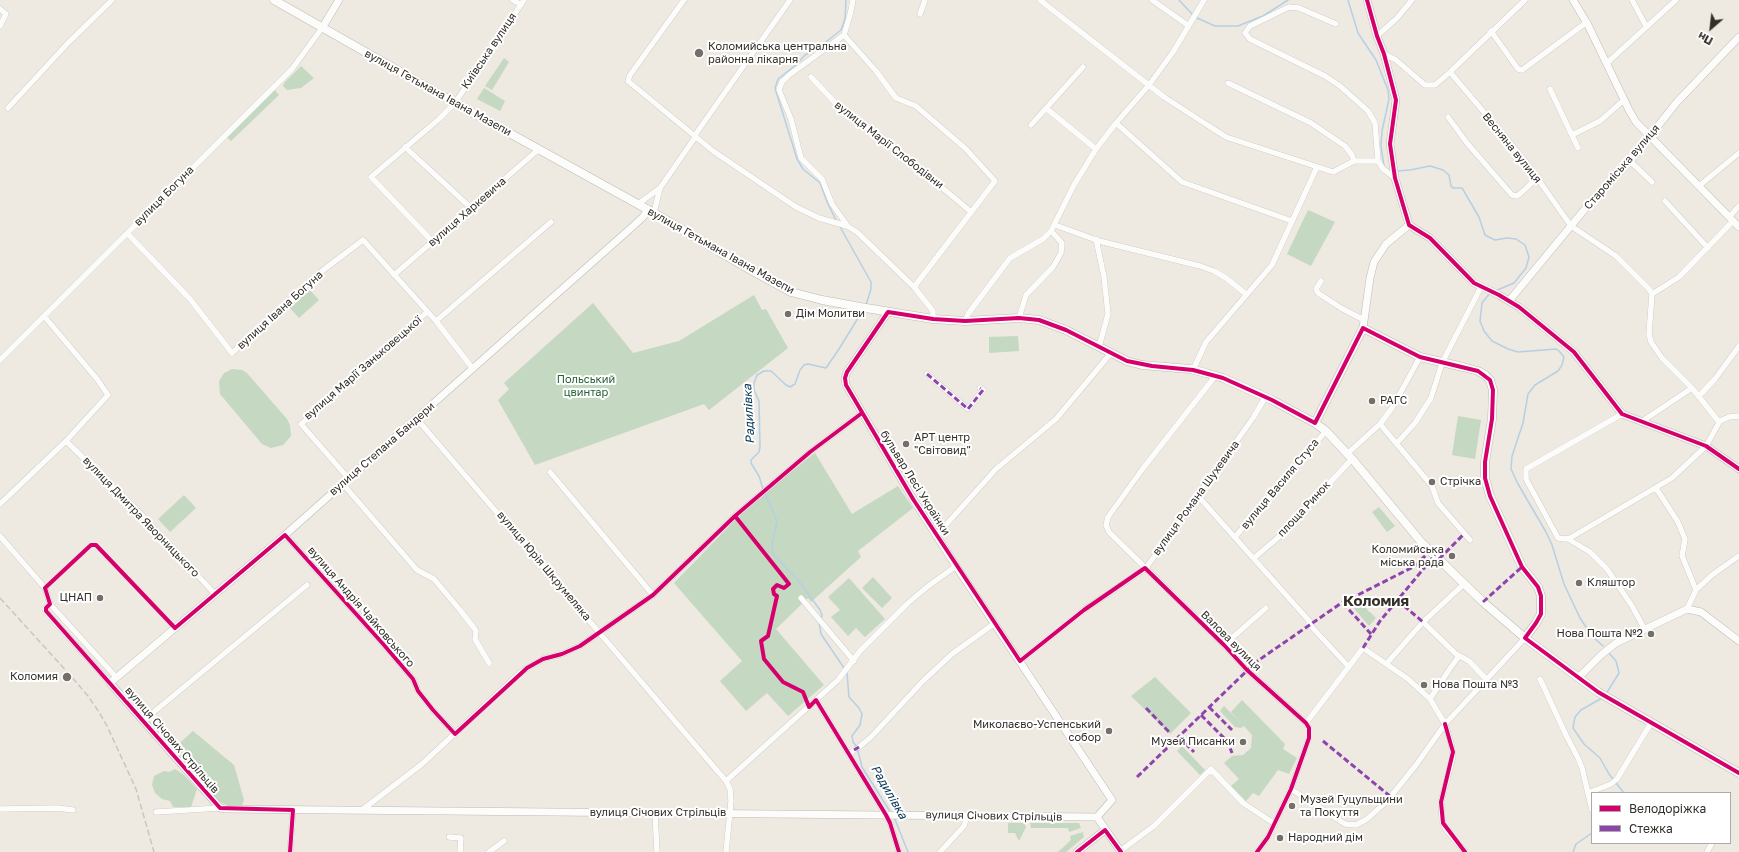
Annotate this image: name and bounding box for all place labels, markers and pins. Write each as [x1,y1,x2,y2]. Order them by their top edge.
place label: Коломийська центральна районна лікарня [708,40,847,66]
marker: Коломийська центральна районна лікарня [693,47,705,59]
place label: Дім Молитви [796,307,865,321]
marker: Дім Молитви [783,309,793,319]
place label: РАГС [1380,394,1407,408]
marker: РАГС [1367,396,1377,406]
place label: АРТ центр "Світовид" [914,431,971,457]
marker: АРТ центр "Світовид" [901,439,911,449]
place label: Стрічка [1440,475,1481,489]
marker: Стрічка [1427,477,1437,487]
place label: Коломийська міська рада [1371,543,1444,569]
marker: Коломийська міська рада [1447,551,1457,561]
place label: Кляштор [1587,576,1635,590]
marker: Кляштор [1574,578,1584,588]
place label: ЦНАП [60,591,92,605]
marker: ЦНАП [95,593,105,603]
place label: Нова Пошта №2 [1557,627,1643,641]
marker: Нова Пошта №2 [1646,629,1656,639]
place label: Коломия [10,670,58,684]
marker: Коломия [61,671,73,683]
place label: Нова Пошта №3 [1432,678,1519,692]
marker: Нова Пошта №3 [1419,680,1429,690]
place label: Миколаєво-Успенський собор [973,718,1101,744]
marker: Миколаєво-Успенський собор [1104,726,1114,736]
place label: Музей Писанки [1151,735,1235,749]
marker: Музей Писанки [1238,737,1248,747]
place label: Музей Гуцульщини та Покуття [1300,793,1403,819]
marker: Музей Гуцульщини та Покуття [1287,801,1297,811]
place label: Народний дім [1288,831,1363,845]
marker: Народний дім [1275,833,1285,843]

